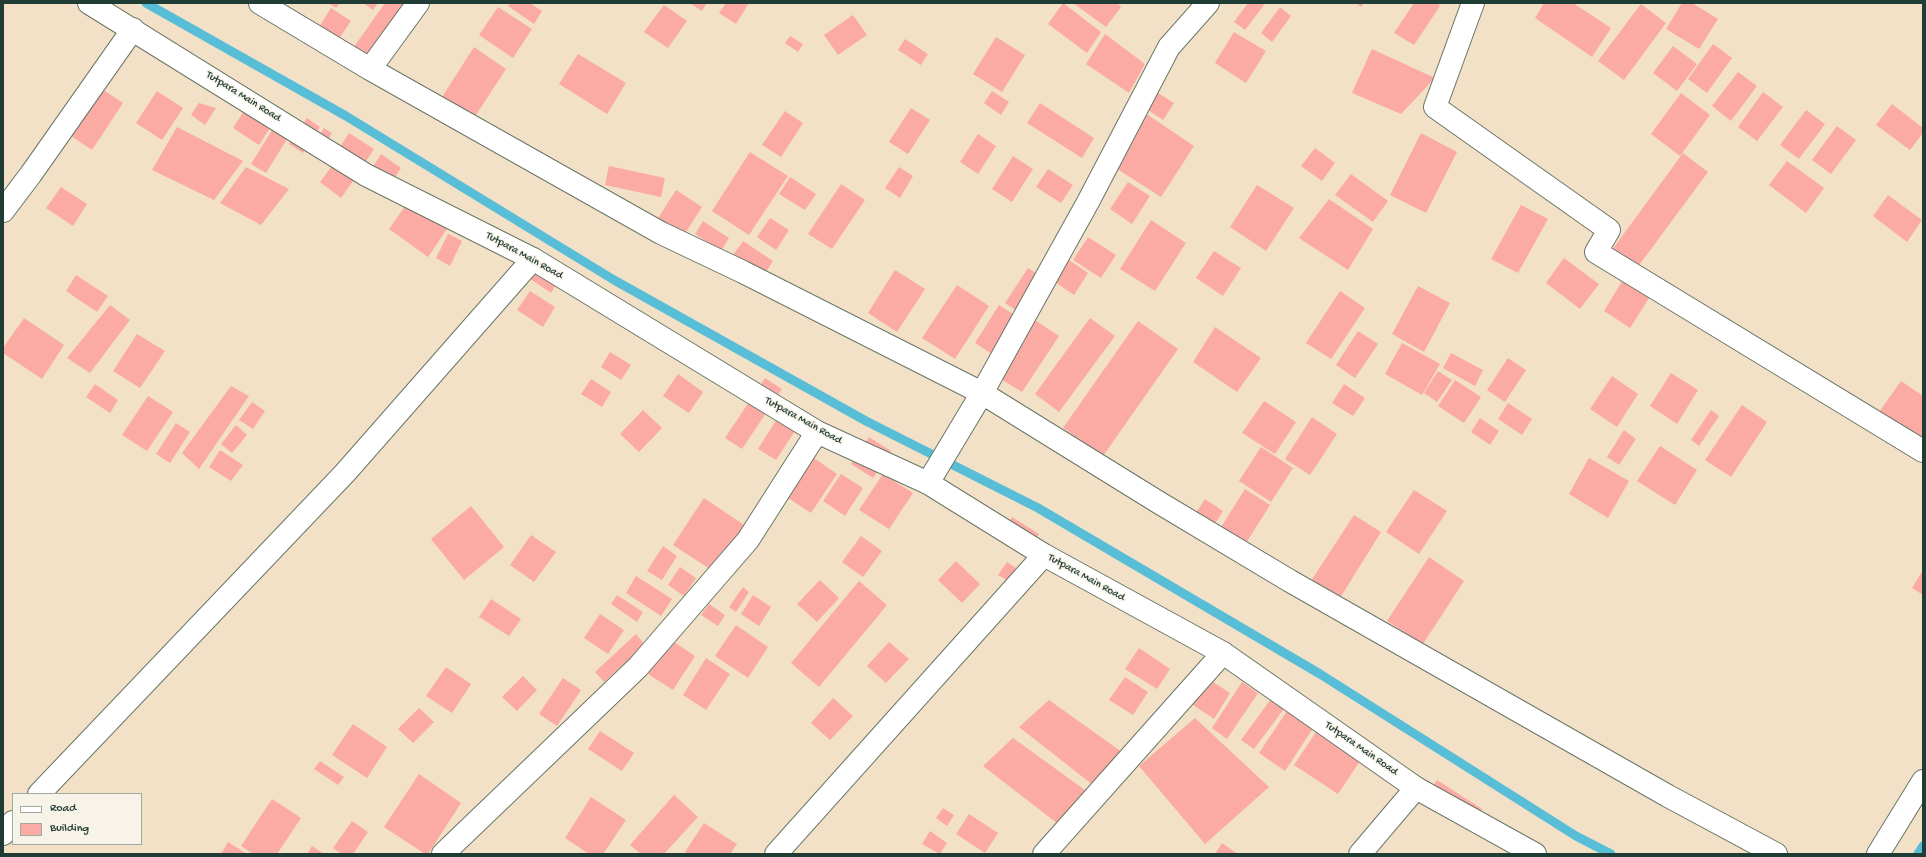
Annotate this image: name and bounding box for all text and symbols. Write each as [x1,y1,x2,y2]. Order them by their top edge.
street label: Tutpara Main Road [203,69,283,125]
street label: Tutpara Main Road [483,229,565,283]
street label: Tutpara Main Road [762,394,844,448]
street label: Tutpara Main Road [1045,551,1127,605]
street label: Tutpara Main Road [1322,719,1400,779]
legend [12,793,142,845]
text: Road [50,802,76,816]
text: Building [50,822,89,836]

